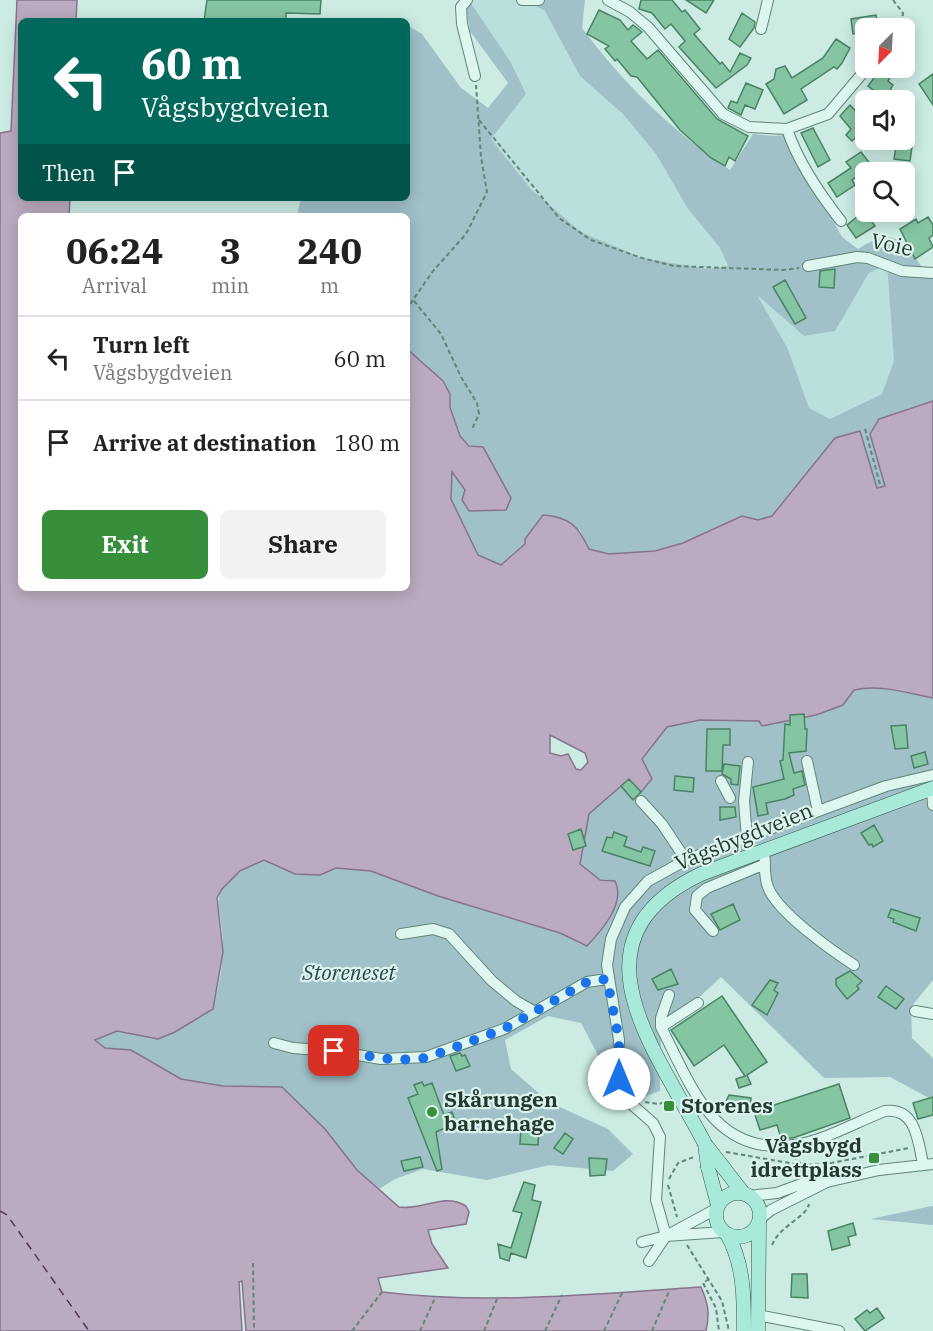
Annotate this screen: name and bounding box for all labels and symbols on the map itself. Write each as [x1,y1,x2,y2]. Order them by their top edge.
north arrow [855,18,915,78]
street label: Voie [869,226,916,262]
street label: Vågsbygdveien [670,796,817,876]
park label: Storeneset [301,958,396,986]
pin [308,1025,359,1076]
position arrow [587,1047,651,1111]
place label: Skårungen barnehage [444,1085,558,1137]
place label: Storenes [681,1091,773,1119]
marker: Storenes [662,1099,676,1113]
marker: Skårungen barnehage [425,1105,439,1119]
place label: Vågsbygd idrettplass [750,1131,862,1183]
marker: Vågsbygd idrettplass [867,1151,881,1165]

